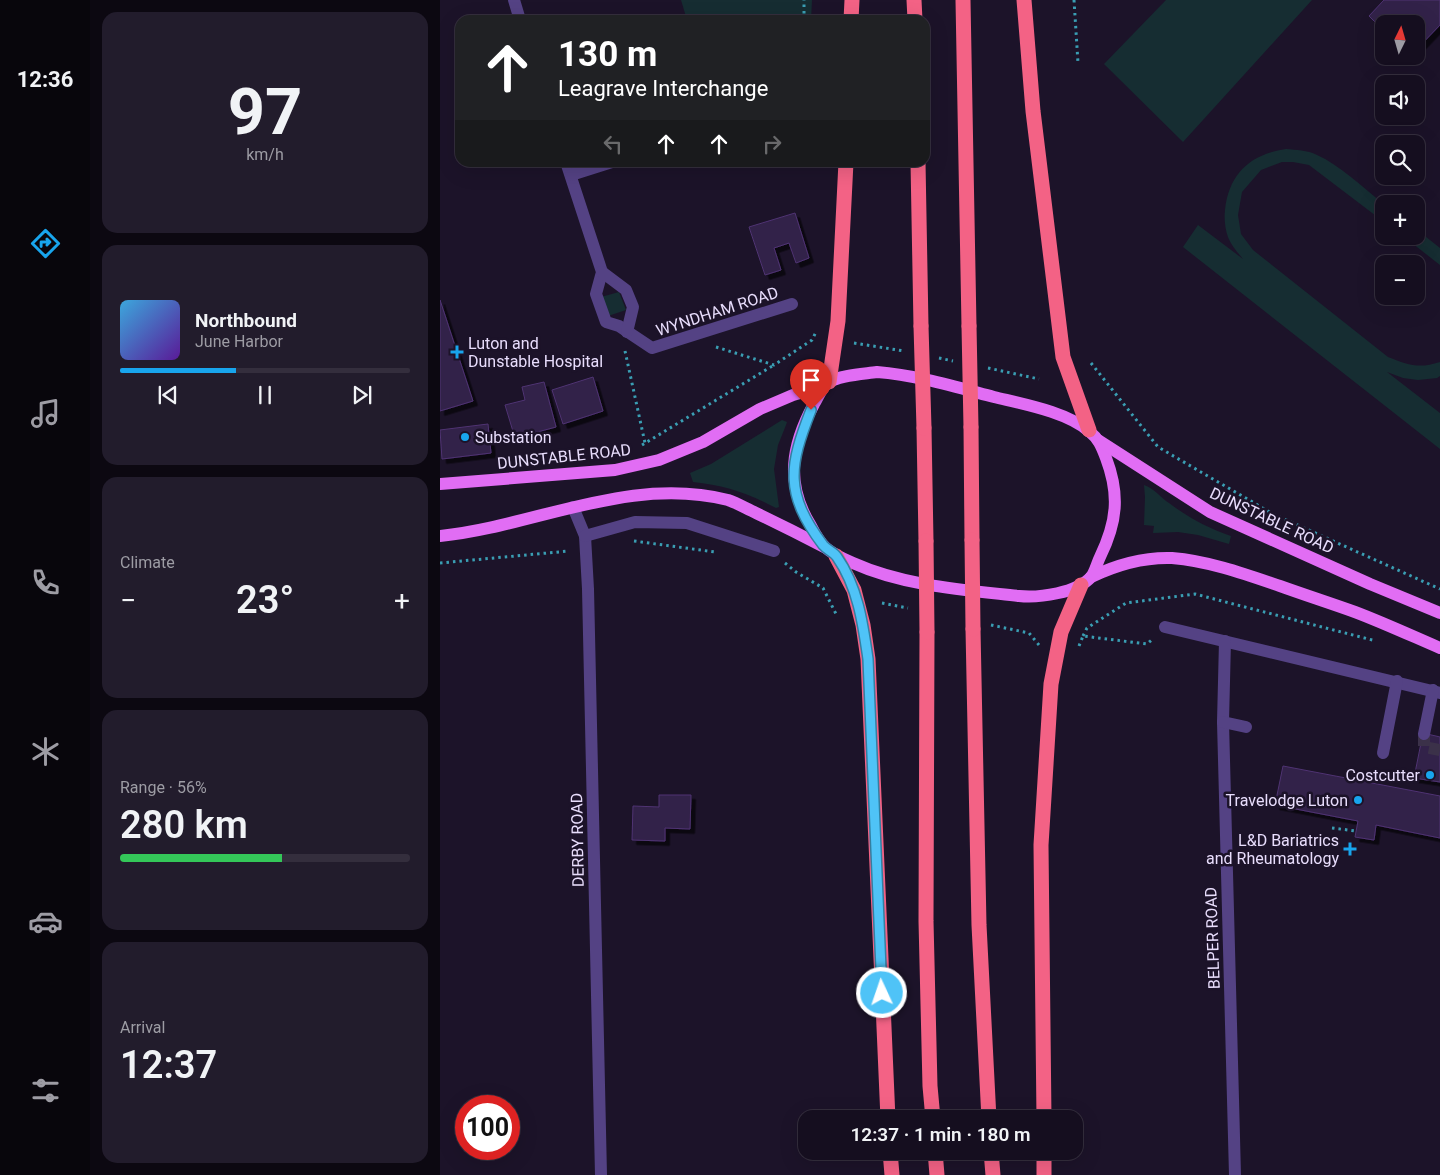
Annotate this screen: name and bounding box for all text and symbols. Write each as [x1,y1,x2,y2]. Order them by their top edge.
north arrow [1375,15,1425,65]
map controls [1375,15,1425,305]
text: 130 m [558,34,657,75]
icon: ahead [475,35,540,100]
text: 12:36 [17,67,73,92]
text: 97 [228,74,302,150]
button: sound [1375,75,1425,125]
text: Leagrave Interchange [558,76,768,101]
icon: left [599,130,627,158]
icon: ahead [652,130,680,158]
icon: ahead [705,130,733,158]
icon: right [758,130,786,158]
button: search [1375,135,1425,185]
text: km/h [246,145,284,164]
button: + [1375,195,1425,245]
icon: directions [28,226,63,261]
button: − [1375,255,1425,305]
street label: WYNDHAM ROAD [654,283,781,340]
text: Northbound [195,309,297,332]
text: June Harbor [195,332,283,351]
place label: Luton and Dunstable Hospital [468,334,603,371]
marker: Luton and Dunstable Hospital [450,345,464,359]
pin [790,359,832,410]
icon: arrive [797,366,825,394]
icon: previous [154,381,182,409]
icon: pause [251,381,279,409]
icon: next [348,381,376,409]
icon: music [28,396,63,431]
place label: Substation [475,428,552,447]
marker: Substation [459,431,471,443]
street label: DUNSTABLE ROAD [496,440,632,473]
street label: DUNSTABLE ROAD [1207,483,1337,557]
text: Climate [120,553,175,572]
icon: phone [28,565,63,600]
text: 23° [236,578,294,622]
text: − [120,584,136,617]
text: + [394,584,410,617]
icon: climate [28,734,63,769]
place label: Costcutter [1345,766,1421,785]
marker: Costcutter [1424,769,1436,781]
text: Range · 56% [120,778,207,797]
place label: Travelodge Luton [1226,791,1348,810]
street label: DERBY ROAD [567,793,588,887]
marker: Travelodge Luton [1352,794,1364,806]
text: 280 km [120,803,248,847]
place label: L&D Bariatrics and Rheumatology [1206,831,1339,868]
marker: L&D Bariatrics and Rheumatology [1343,842,1357,856]
street label: BELPER ROAD [1201,887,1224,989]
icon: car [28,904,63,939]
position arrow [855,966,907,1018]
text: Arrival [120,1018,165,1037]
text: 12:37 [120,1043,217,1087]
icon: filters [28,1073,63,1108]
speed limit sign: 100 [455,1095,520,1160]
text: 12:37 · 1 min · 180 m [850,1123,1031,1146]

